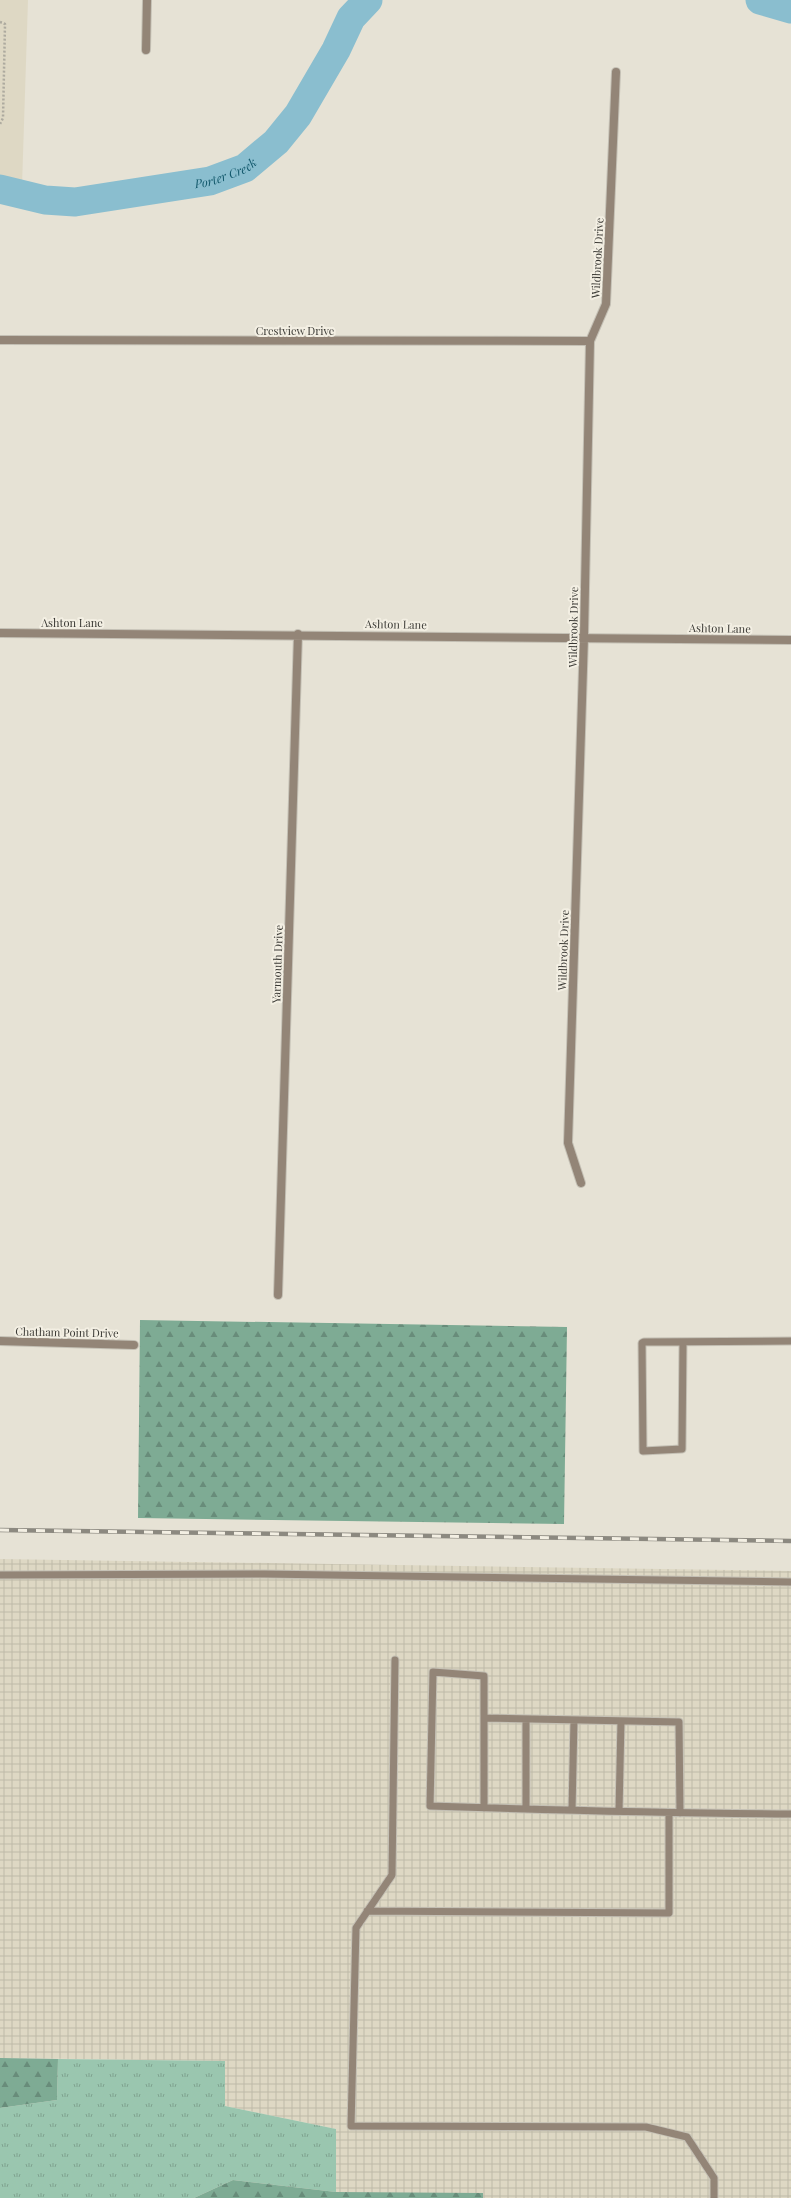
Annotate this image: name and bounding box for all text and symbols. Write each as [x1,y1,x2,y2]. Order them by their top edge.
water label: Porter Creek [193,154,259,191]
street label: Wildbrook Drive [587,217,607,300]
street label: Crestview Drive [256,323,335,338]
street label: Wildbrook Drive [565,586,581,668]
street label: Ashton Lane [40,615,103,630]
street label: Ashton Lane [364,616,427,632]
street label: Ashton Lane [688,620,751,636]
street label: Wildbrook Drive [554,909,572,992]
street label: Yarmouth Drive [268,924,286,1004]
street label: Chatham Point Drive [15,1324,119,1340]

